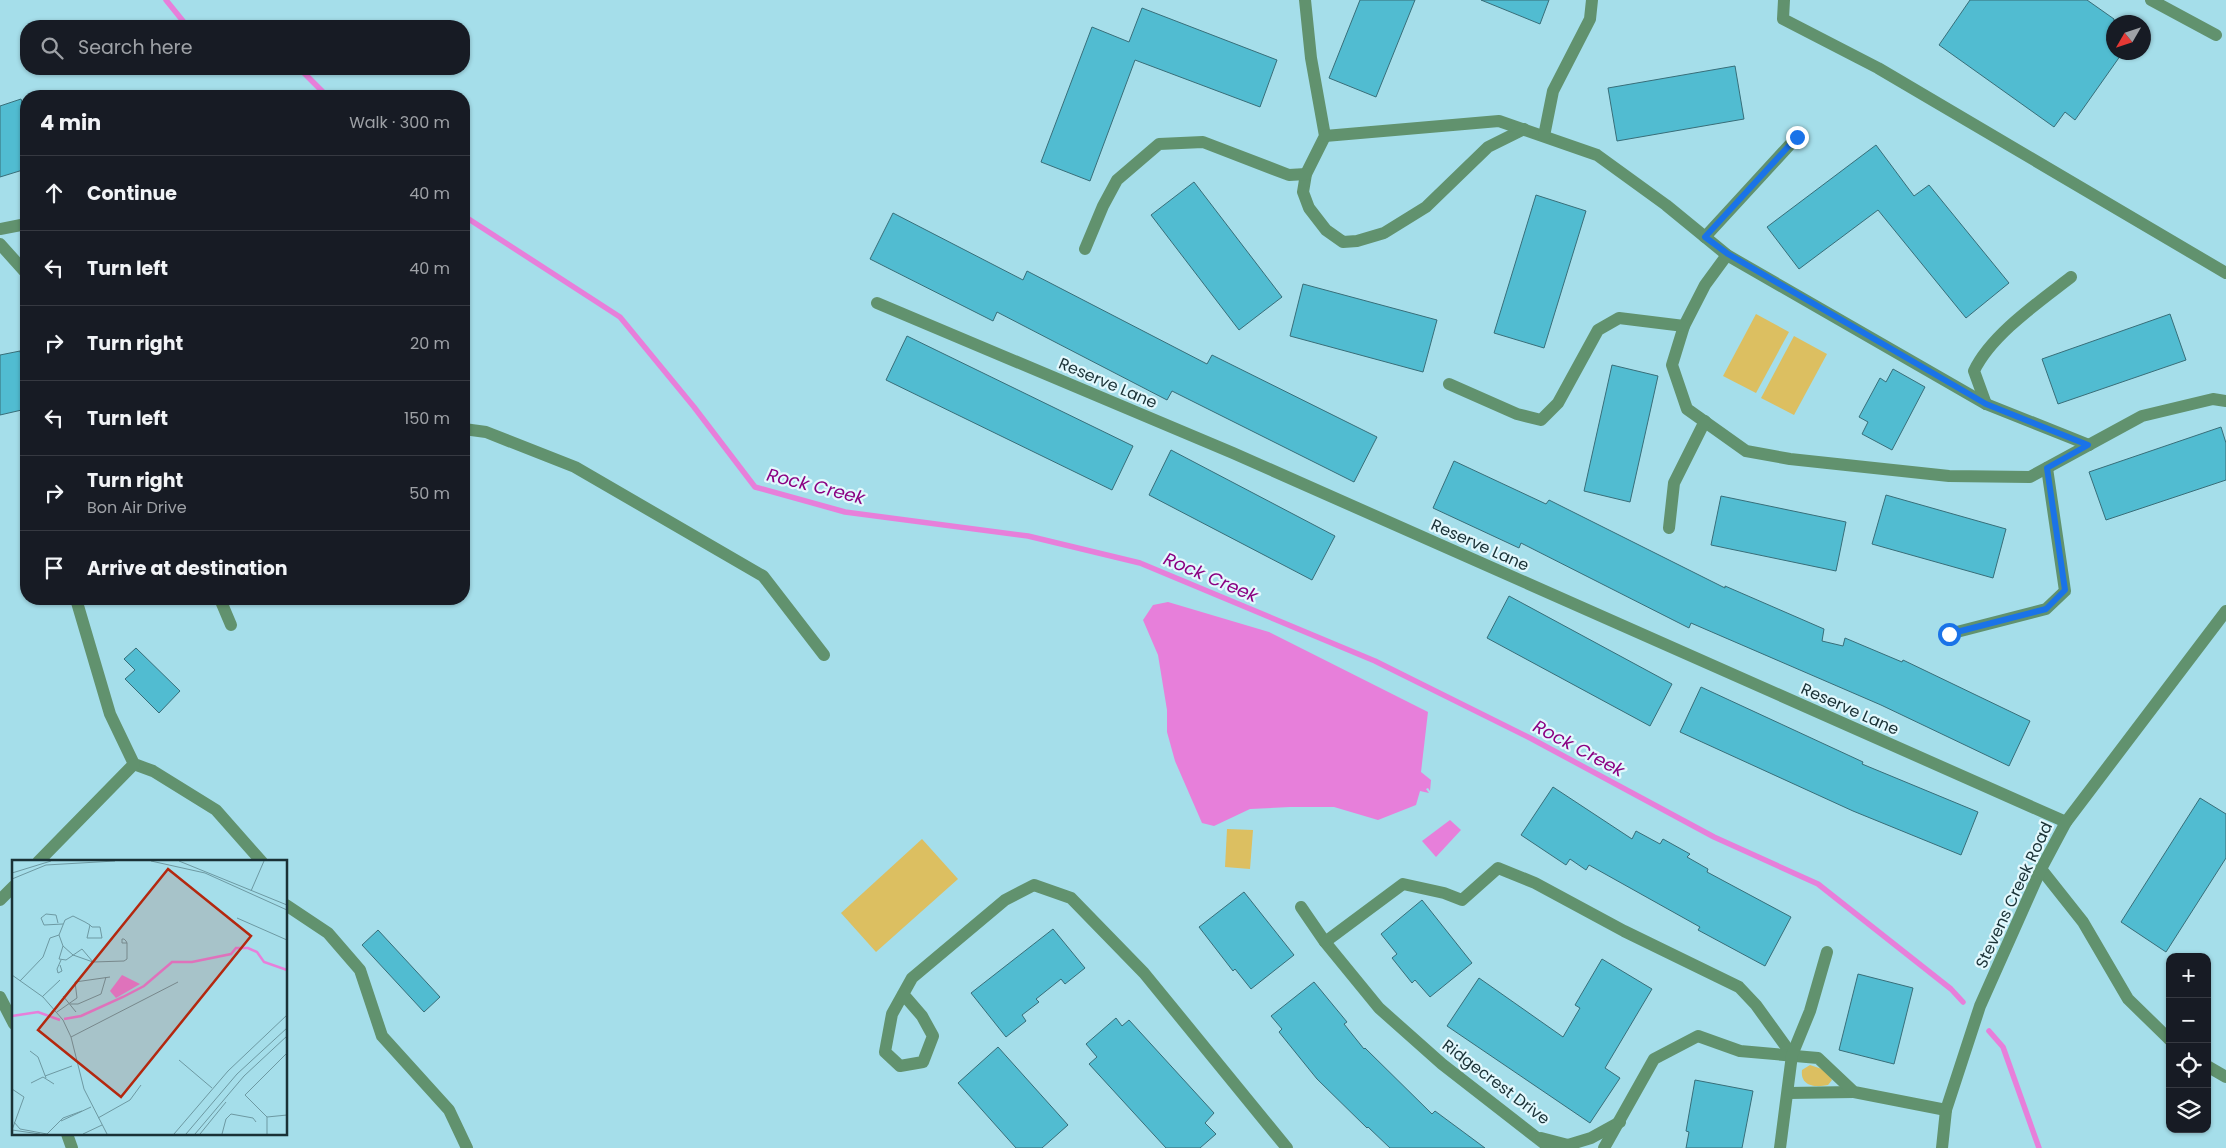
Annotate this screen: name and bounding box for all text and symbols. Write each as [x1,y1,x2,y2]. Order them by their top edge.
north arrow [2106,15,2151,60]
search box [20,20,470,75]
icon: search [38,34,66,62]
text: Search here [78,34,192,61]
text: 4 min [40,108,101,137]
text: Walk · 300 m [349,111,450,134]
route end [1786,126,1809,149]
icon: ahead [40,179,68,207]
text: Continue [87,180,177,207]
text: 40 m [409,182,450,205]
icon: left [40,254,68,282]
text: Turn left [87,255,168,282]
text: 40 m [409,257,450,280]
icon: right [40,329,68,357]
text: Turn right [87,330,183,357]
text: 20 m [410,332,450,355]
street label: Reserve Lane [1055,352,1161,414]
icon: left [40,404,68,432]
text: Turn left [87,405,168,432]
text: 150 m [404,407,450,430]
water label: Rock Creek [764,462,868,510]
text: Turn right [87,467,183,494]
icon: right [40,479,68,507]
text: 50 m [409,482,450,505]
text: Bon Air Drive [87,496,187,519]
street label: Reserve Lane [1427,513,1533,577]
water label: Rock Creek [1160,546,1263,608]
icon: arrive [40,554,68,582]
text: Arrive at destination [87,555,288,582]
route start [1938,623,1961,646]
street label: Reserve Lane [1797,677,1903,741]
water label: Rock Creek [1529,713,1630,783]
street label: Stevens Creek Road [1970,818,2058,972]
inset map [12,860,288,1136]
map controls [2166,953,2211,1133]
button: + [2166,953,2211,998]
button: − [2166,998,2211,1043]
street label: Ridgecrest Drive [1437,1034,1555,1130]
button: locate [2166,1043,2211,1088]
button: layers [2166,1088,2211,1133]

